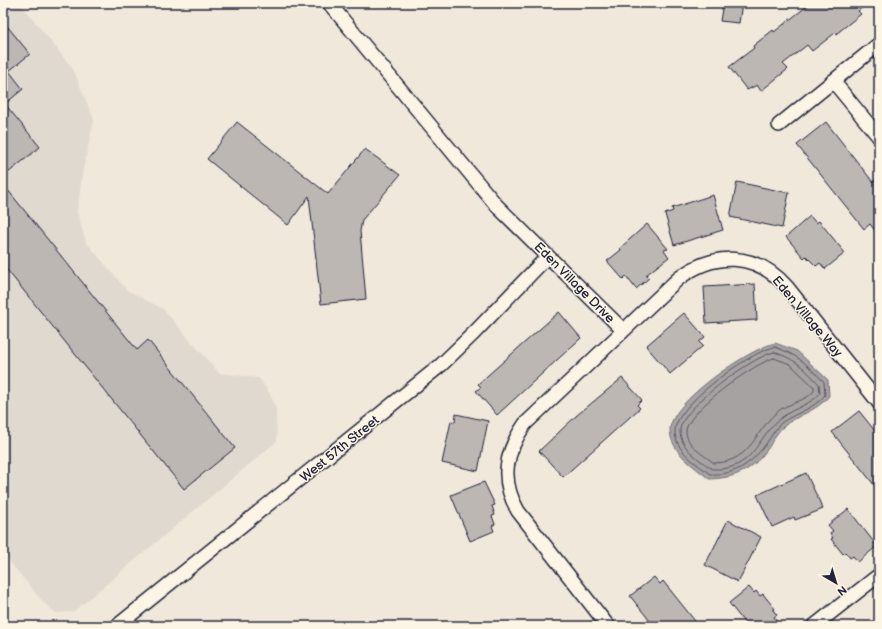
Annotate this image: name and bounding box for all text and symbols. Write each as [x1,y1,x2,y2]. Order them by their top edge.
street label: Eden Village Drive [531,239,618,327]
street label: Eden Village Way [769,273,846,361]
street label: West 57th Street [297,412,382,485]
north arrow [816,563,856,603]
text: N [835,583,849,598]

